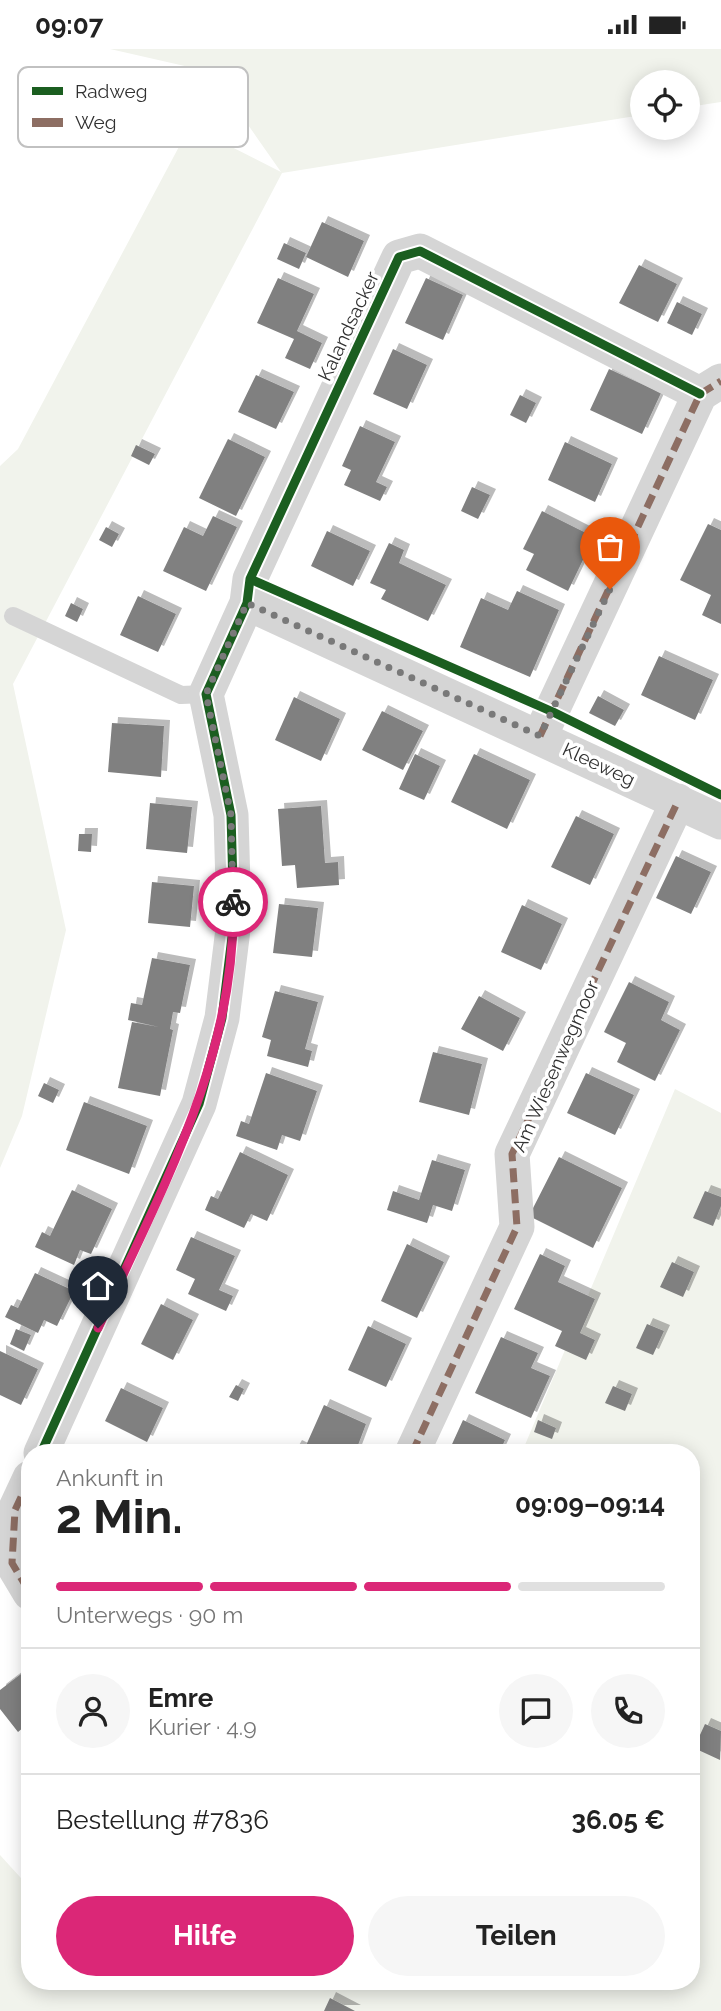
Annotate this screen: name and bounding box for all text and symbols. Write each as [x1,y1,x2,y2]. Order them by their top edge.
text: 09:07 [35,10,103,40]
legend [18,67,248,147]
map controls [630,70,700,140]
button: locate [630,70,700,140]
text: Radweg [75,80,147,102]
text: Weg [75,111,117,133]
street label: Kalandsacker [313,267,383,384]
pin [580,517,640,589]
icon: bag [591,528,629,566]
street label: Kleeweg [559,738,639,790]
courier [198,867,268,937]
icon: bike [214,883,252,921]
street label: Am Wiesenwegmoor [507,976,603,1155]
pin [68,1256,128,1328]
icon: home [79,1267,117,1305]
text: Ankunft in [56,1464,164,1491]
text: 09:09–09:14 [515,1489,665,1519]
text: 2 Min. [56,1490,183,1544]
text: Unterwegs · 90 m [56,1601,243,1628]
button: person [56,1674,130,1748]
button: chat [499,1674,573,1748]
button: phone [591,1674,665,1748]
text: Emre [148,1683,213,1713]
text: Kurier · 4.9 [148,1713,257,1740]
text: Bestellung #7836 [56,1805,269,1835]
text: 36.05 € [572,1805,665,1835]
button: Hilfe [56,1896,354,1976]
button: Teilen [368,1896,665,1976]

